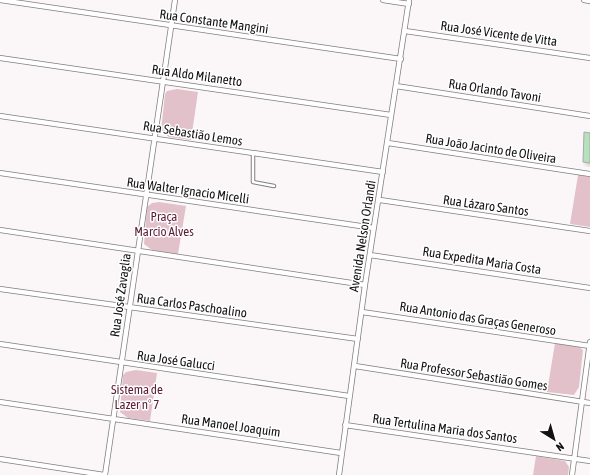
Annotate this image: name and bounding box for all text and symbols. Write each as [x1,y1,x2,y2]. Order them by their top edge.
street label: Rua Constante Mangini [159,6,269,37]
street label: Rua José Vicente de Vitta [440,18,558,49]
street label: Rua Aldo Milanetto [151,62,243,89]
street label: Rua Orlando Tavoni [448,76,542,105]
street label: Rua Sebastião Lemos [142,118,244,149]
street label: Rua João Jacinto de Oliveira [424,131,557,166]
street label: Rua Walter Ignacio Micelli [126,174,250,207]
street label: Avenida Nelson Orlandi [346,179,379,293]
street label: Rua Lázaro Santos [442,192,530,219]
park label: Praça Marcio Alves [134,209,194,239]
street label: Rua Expedita Maria Costa [422,244,542,277]
street label: Rua José Zavaglia [107,252,134,338]
street label: Rua Carlos Paschoalino [136,290,248,321]
street label: Rua Antonio das Graças Generoso [399,299,557,338]
street label: Rua José Galucci [136,348,216,373]
street label: Rua Professor Sebastião Gomes [399,355,549,394]
park label: Sistema de Lazer nº 7 [111,382,163,412]
street label: Rua Manoel Joaquim [180,411,281,440]
street label: Rua Tertulina Maria dos Santos [372,411,519,446]
north arrow [534,419,574,459]
text: N [554,440,566,454]

